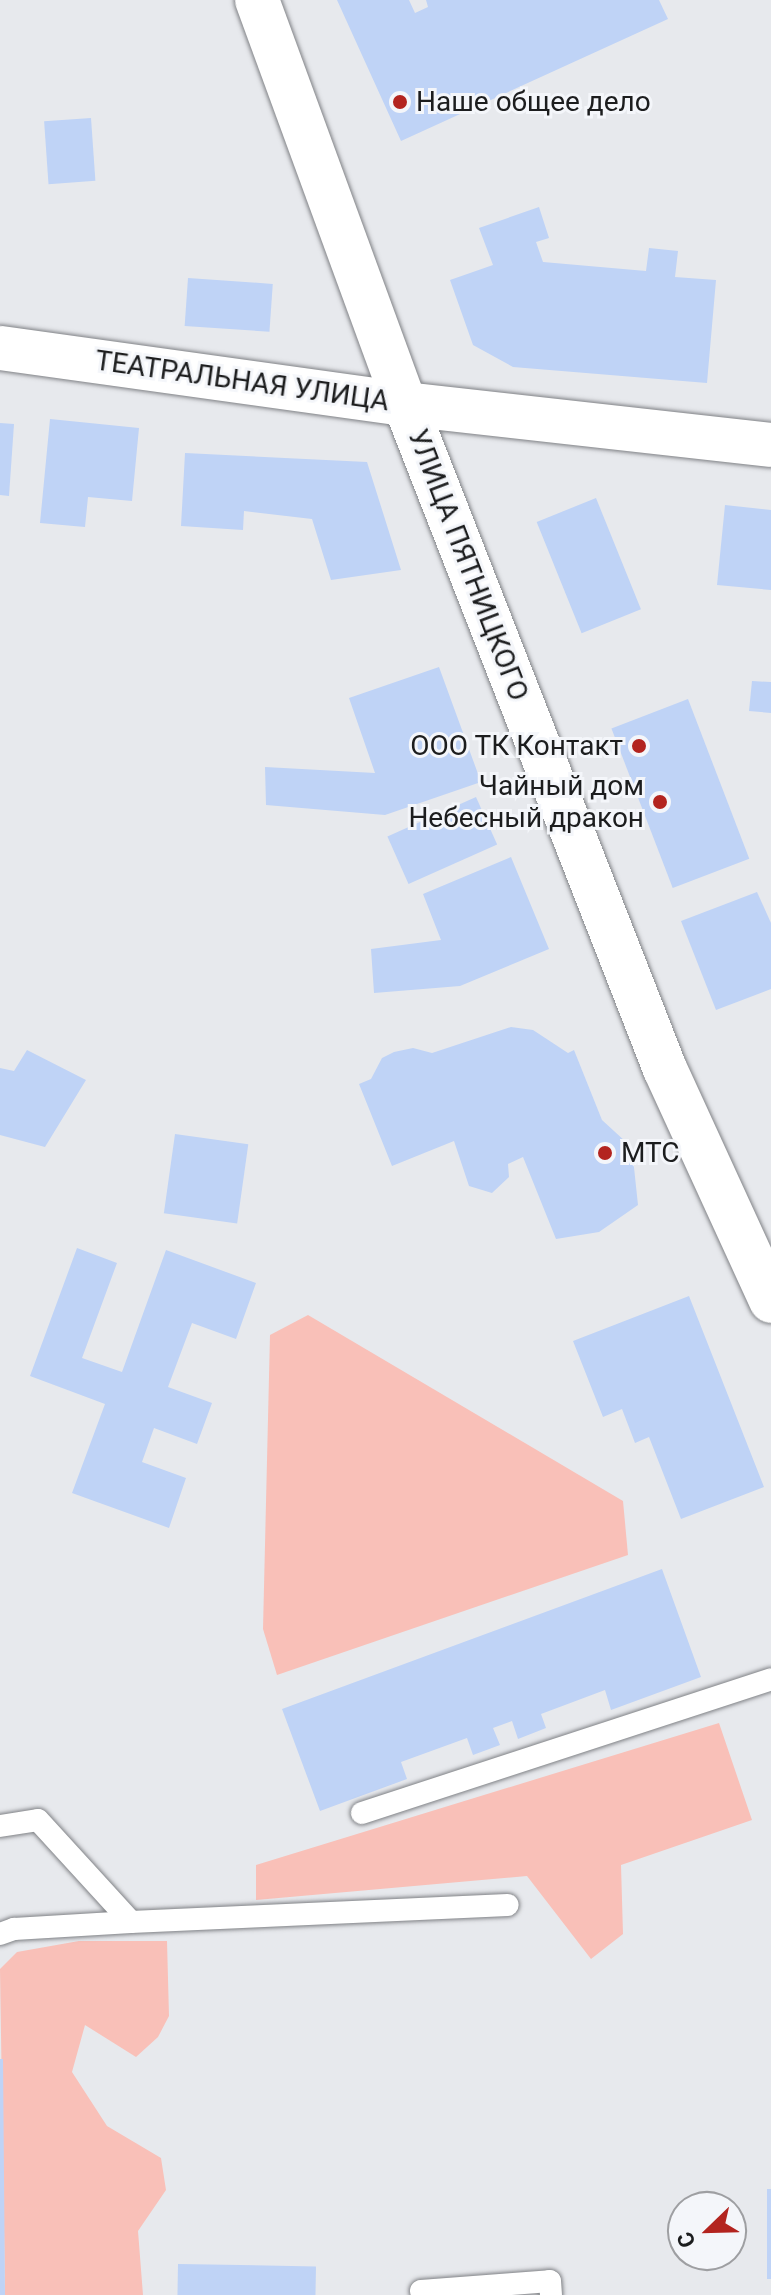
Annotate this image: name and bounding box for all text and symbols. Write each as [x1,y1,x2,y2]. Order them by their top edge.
place label: Наше общее дело [416,85,651,119]
marker: Наше общее дело [391,93,409,111]
street label: ТЕАТРАЛЬНАЯ УЛИЦА [93,344,391,418]
street label: УЛИЦА ПЯТНИЦКОГО [401,425,535,705]
place label: ООО ТК Контакт [410,729,623,763]
marker: ООО ТК Контакт [630,737,648,755]
place label: Чайный дом Небесный дракон [408,769,644,835]
marker: Чайный дом Небесный дракон [651,793,669,811]
place label: МТС [621,1136,680,1170]
marker: МТС [596,1144,614,1162]
north arrow [667,2191,747,2271]
text: С [672,2228,701,2251]

